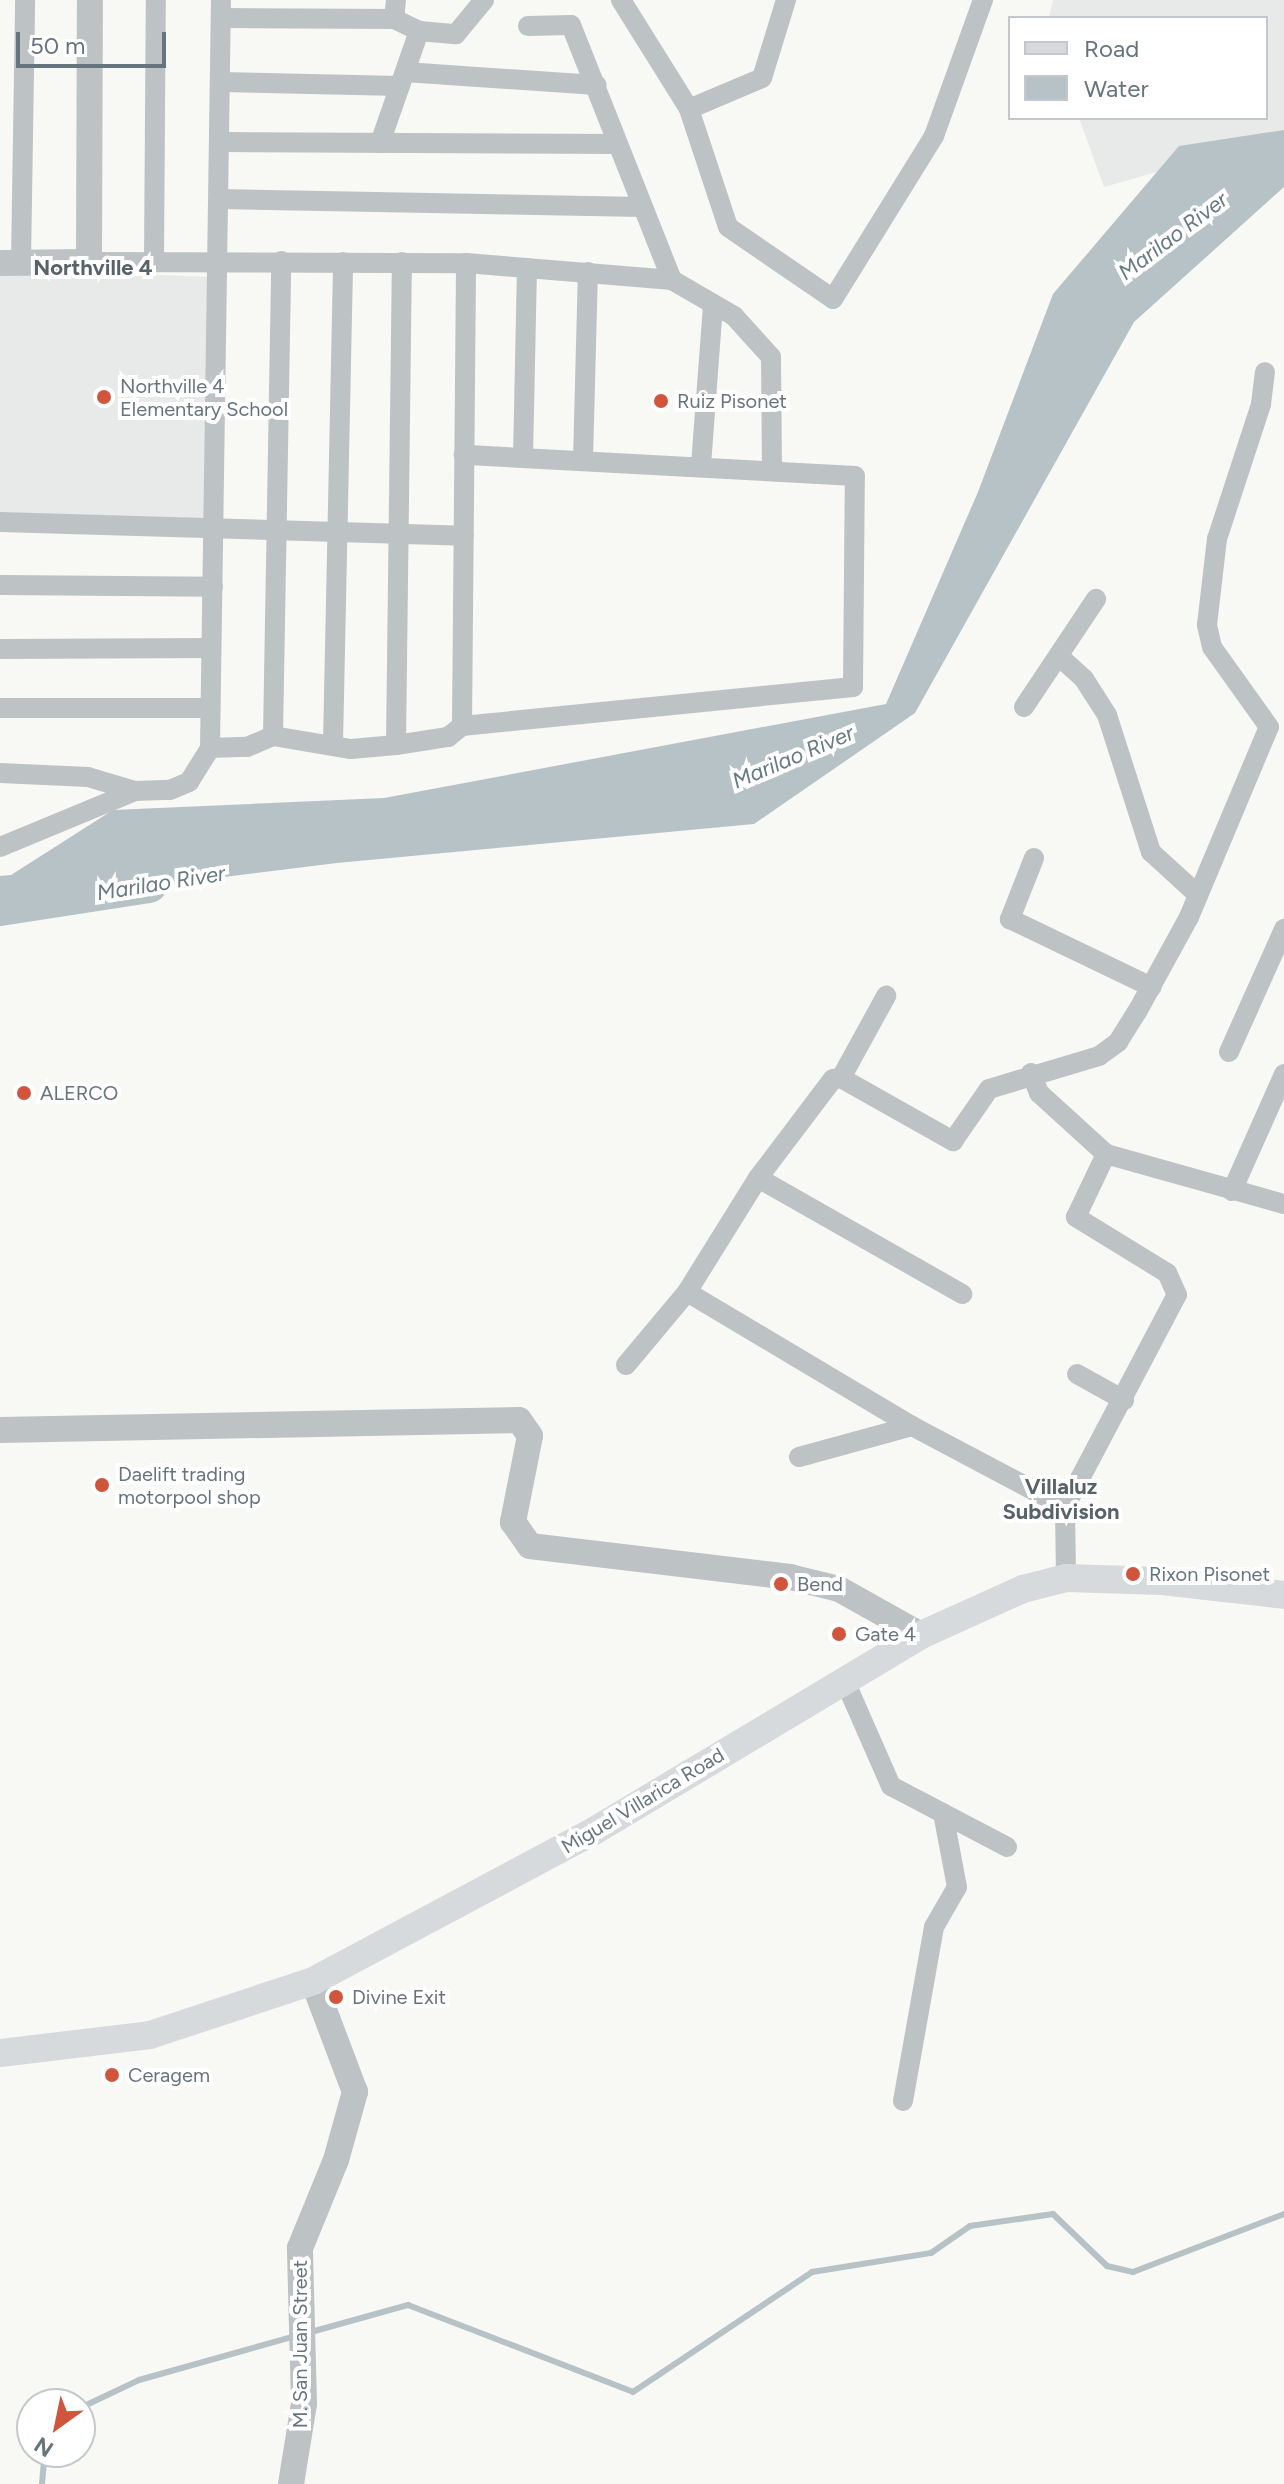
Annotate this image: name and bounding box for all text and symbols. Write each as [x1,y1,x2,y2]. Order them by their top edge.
scale bar [20,16,170,66]
legend [1008,16,1268,120]
text: 50 m [30,31,86,60]
text: Road [1084,34,1139,63]
text: Water [1084,74,1149,103]
water label: Marilao River [1113,186,1233,286]
district label: Northville 4 [33,255,153,281]
place label: Northville 4 Elementary School [120,374,288,421]
marker: Northville 4 Elementary School [95,388,113,406]
place label: Ruiz Pisonet [677,389,787,413]
marker: Ruiz Pisonet [652,392,670,410]
water label: Marilao River [728,719,858,795]
water label: Marilao River [95,860,227,906]
place label: ALERCO [40,1081,118,1105]
marker: ALERCO [15,1084,33,1102]
place label: Daelift trading motorpool shop [118,1462,261,1509]
district label: Villaluz Subdivision [1002,1473,1120,1524]
marker: Daelift trading motorpool shop [93,1476,111,1494]
place label: Rixon Pisonet [1149,1562,1270,1586]
marker: Rixon Pisonet [1124,1565,1142,1583]
place label: Bend [797,1572,843,1596]
marker: Bend [772,1575,790,1593]
place label: Gate 4 [855,1622,916,1646]
marker: Gate 4 [830,1625,848,1643]
street label: Miguel Villarica Road [557,1743,729,1859]
place label: Divine Exit [352,1985,446,2009]
marker: Divine Exit [327,1988,345,2006]
place label: Ceragem [128,2063,210,2087]
marker: Ceragem [103,2066,121,2084]
street label: M. San Juan Street [288,2260,312,2428]
north arrow [16,2388,96,2468]
text: N [29,2431,58,2463]

